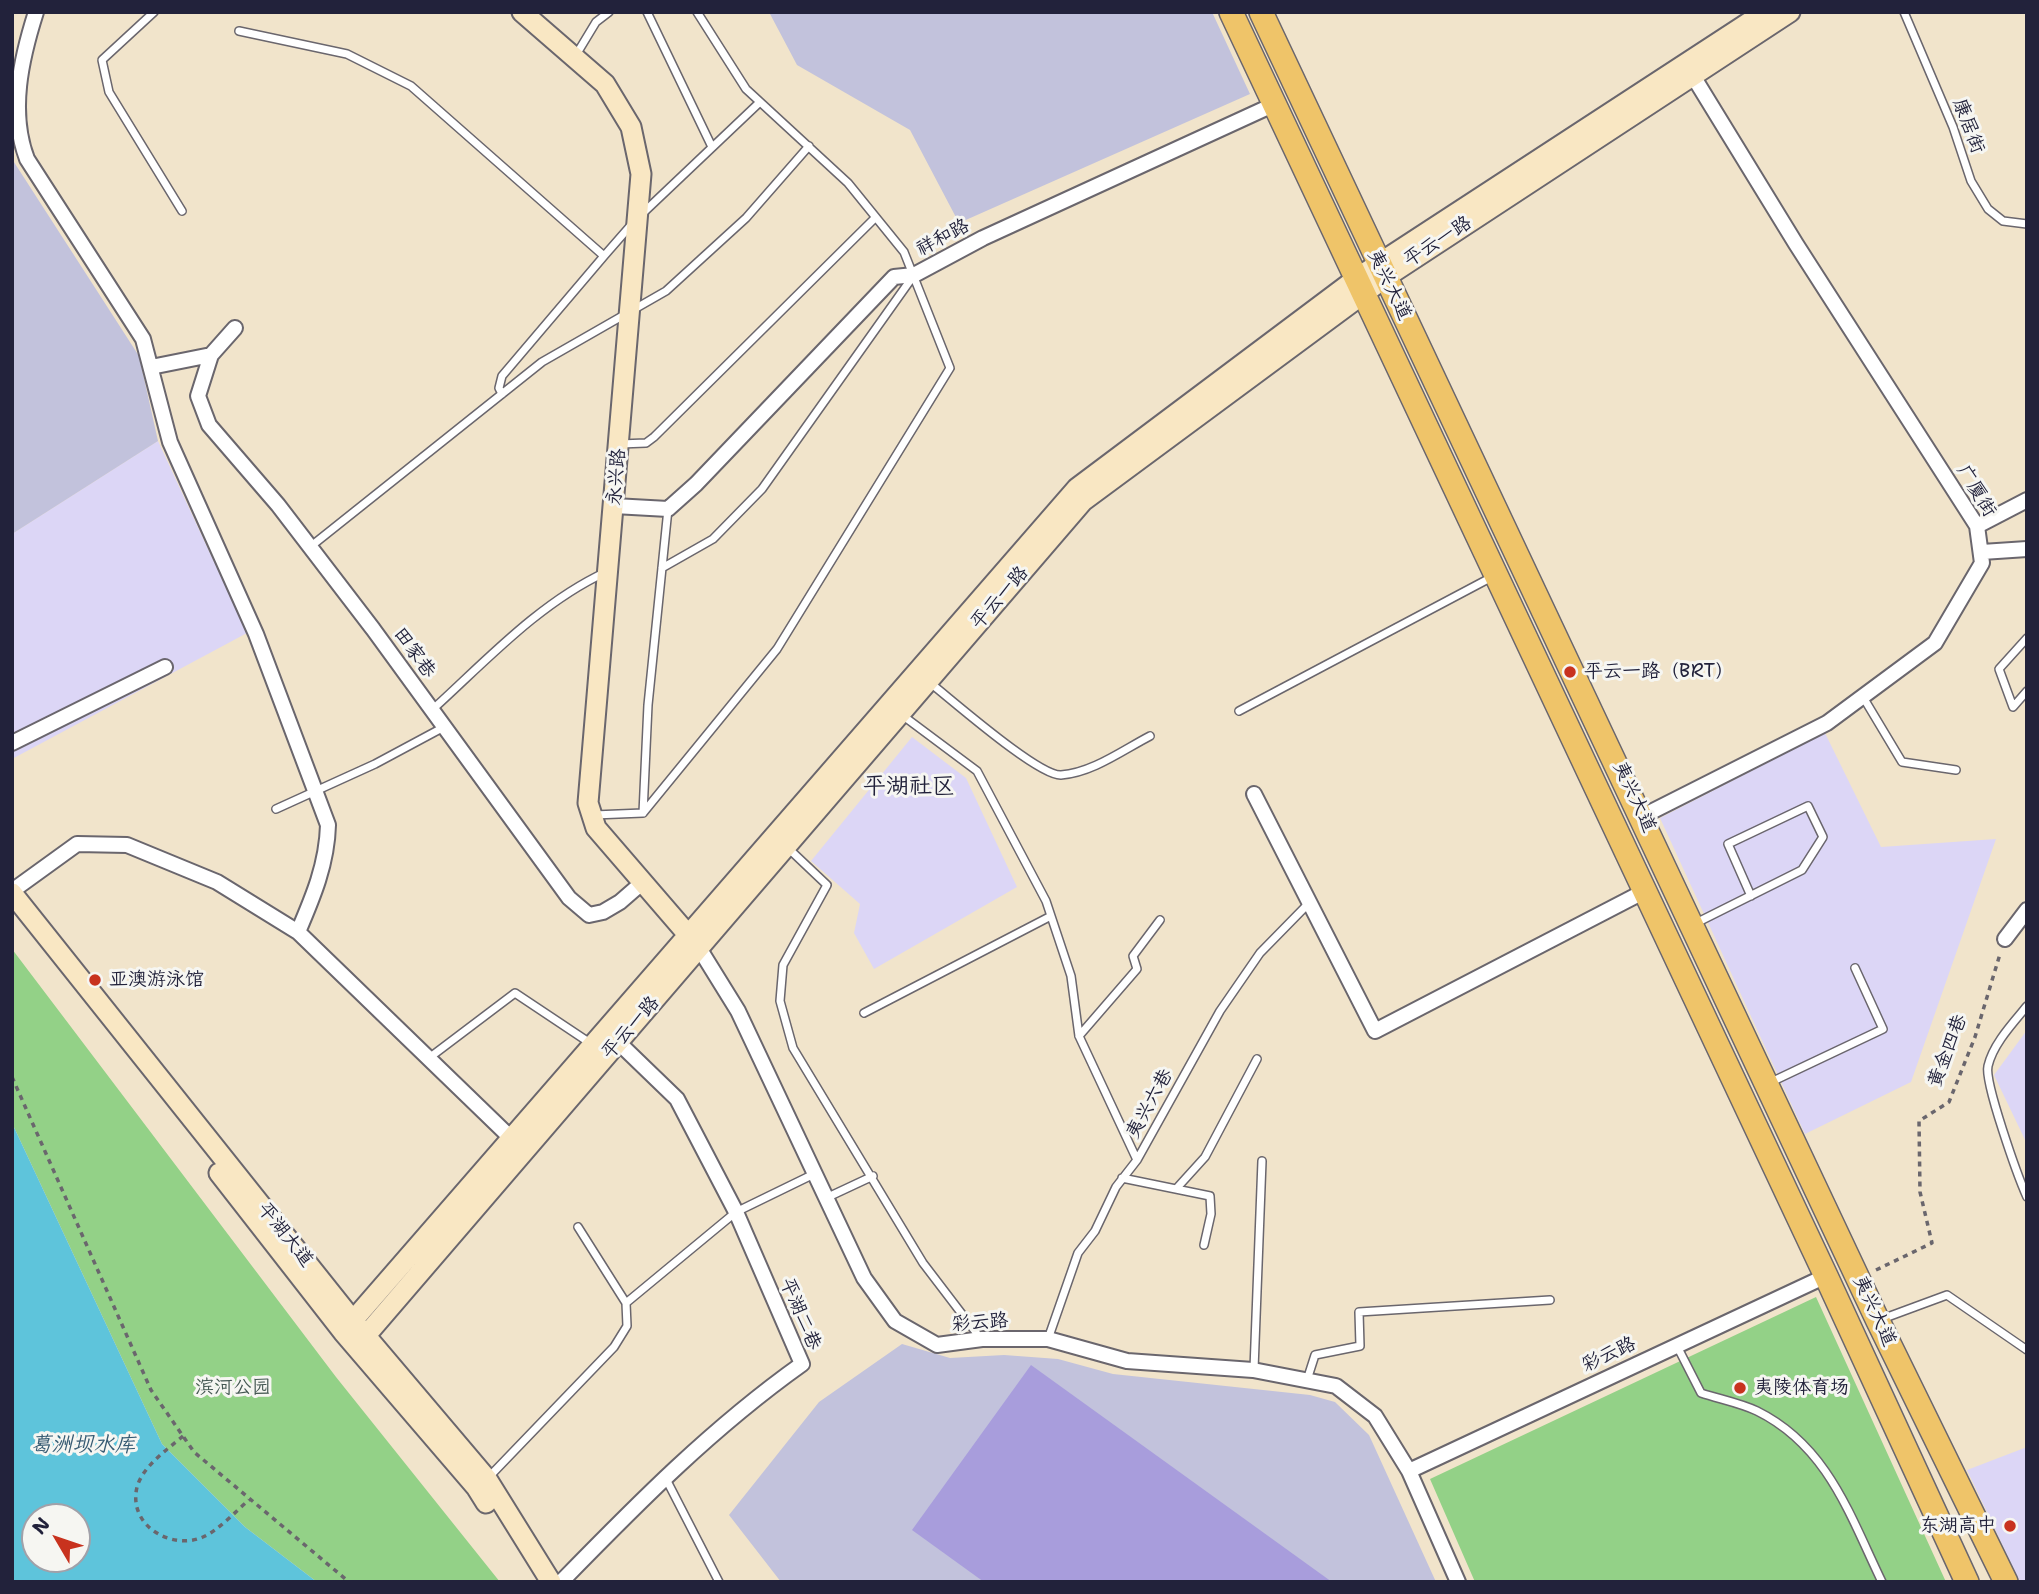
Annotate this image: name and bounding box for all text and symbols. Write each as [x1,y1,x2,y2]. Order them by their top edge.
street label: 康居街 [1947,95,1989,157]
street label: 平云一路 [1400,212,1476,272]
street label: 祥和路 [912,215,974,261]
street label: 夷兴大道 [1362,246,1416,324]
street label: 永兴路 [603,448,631,506]
street label: 广厦街 [1952,461,2000,521]
street label: 平云一路 [966,562,1034,634]
street label: 田家巷 [388,623,440,683]
place label: 平云一路（BRT） [1584,661,1734,683]
marker: 平云一路（BRT） [1562,664,1578,680]
street label: 夷兴大道 [1608,758,1660,836]
district label: 平湖社区 [863,773,955,801]
place label: 亚澳游泳馆 [109,969,204,991]
marker: 亚澳游泳馆 [87,972,103,988]
street label: 平云一路 [597,992,665,1064]
street label: 黄金四巷 [1924,1011,1972,1091]
street label: 夷兴六巷 [1122,1065,1178,1143]
street label: 平湖大道 [252,1198,318,1272]
street label: 夷兴大道 [1848,1272,1900,1350]
street label: 平湖二巷 [775,1275,825,1353]
street label: 彩云路 [951,1310,1009,1336]
street label: 彩云路 [1578,1333,1640,1377]
park label: 滨河公园 [195,1377,271,1399]
place label: 夷陵体育场 [1754,1377,1849,1399]
marker: 夷陵体育场 [1732,1380,1748,1396]
water label: 葛洲坝水库 [31,1433,135,1459]
north arrow [21,1503,91,1573]
text: N [26,1512,55,1539]
place label: 东湖高中 [1920,1515,1996,1537]
marker: 东湖高中 [2002,1518,2018,1534]

